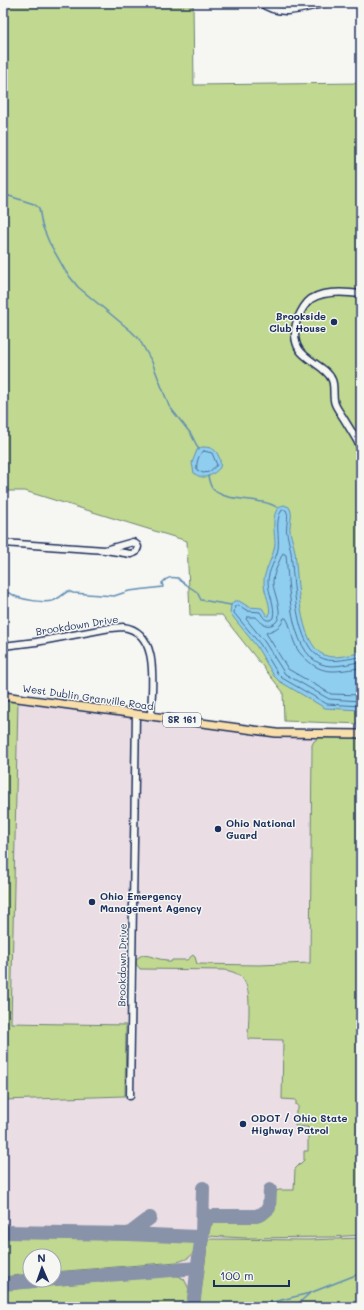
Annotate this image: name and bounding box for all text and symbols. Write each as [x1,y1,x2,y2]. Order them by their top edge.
place label: Brookside Club House [269,309,326,335]
marker: Brookside Club House [329,317,339,327]
street label: Brookdown Drive [35,612,119,638]
street label: West Dublin Granville Road [22,681,154,713]
road number: SR 161 [163,713,201,727]
place label: Ohio National Guard [226,816,295,842]
marker: Ohio National Guard [213,824,223,834]
place label: Ohio Emergency Management Agency [100,889,202,915]
marker: Ohio Emergency Management Agency [87,897,97,907]
street label: Brookdown Drive [114,923,130,1007]
place label: ODOT / Ohio State Highway Patrol [251,1111,348,1137]
marker: ODOT / Ohio State Highway Patrol [238,1119,248,1129]
north arrow [22,1248,62,1288]
text: N [37,1250,46,1265]
scale bar [214,1262,289,1288]
text: 100 m [220,1267,254,1283]

